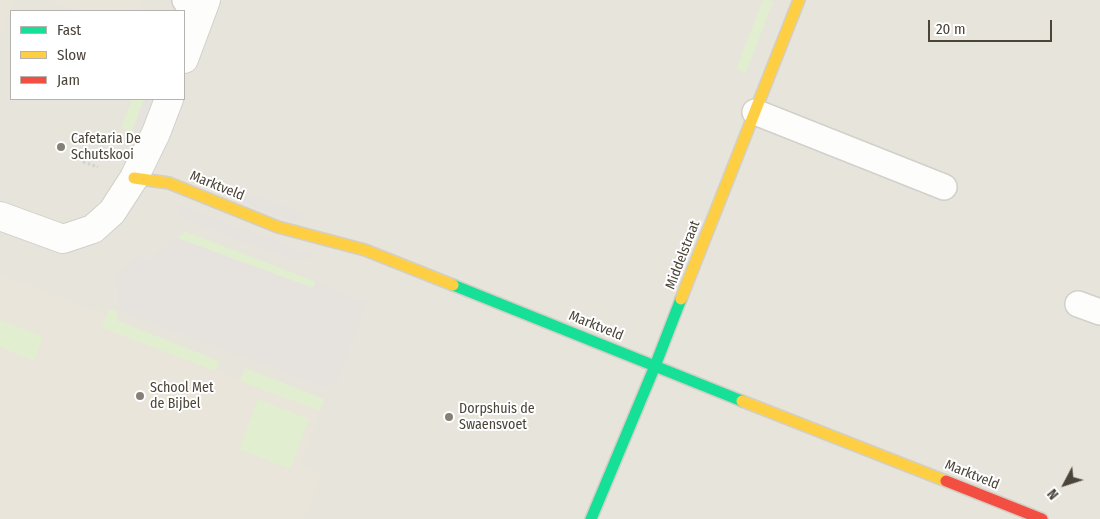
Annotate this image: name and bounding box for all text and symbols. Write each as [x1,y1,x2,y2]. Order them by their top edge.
legend [10,10,185,100]
scale bar [930,10,1054,42]
text: 20 m [936,20,966,38]
text: Fast [57,21,81,39]
text: Slow [57,46,86,64]
text: Jam [57,71,80,89]
place label: Cafetaria De Schutskooi [71,131,141,164]
marker: Cafetaria De Schutskooi [55,141,67,153]
street label: Marktveld [187,168,247,204]
street label: Middelstraat [662,218,704,292]
street label: Marktveld [566,308,626,344]
place label: School Met de Bijbel [150,380,213,412]
marker: School Met de Bijbel [134,390,146,402]
place label: Dorpshuis de Swaensvoet [459,401,535,434]
marker: Dorpshuis de Swaensvoet [443,411,455,423]
street label: Marktveld [942,457,1002,493]
north arrow [1040,459,1090,509]
text: N [1044,485,1062,503]

